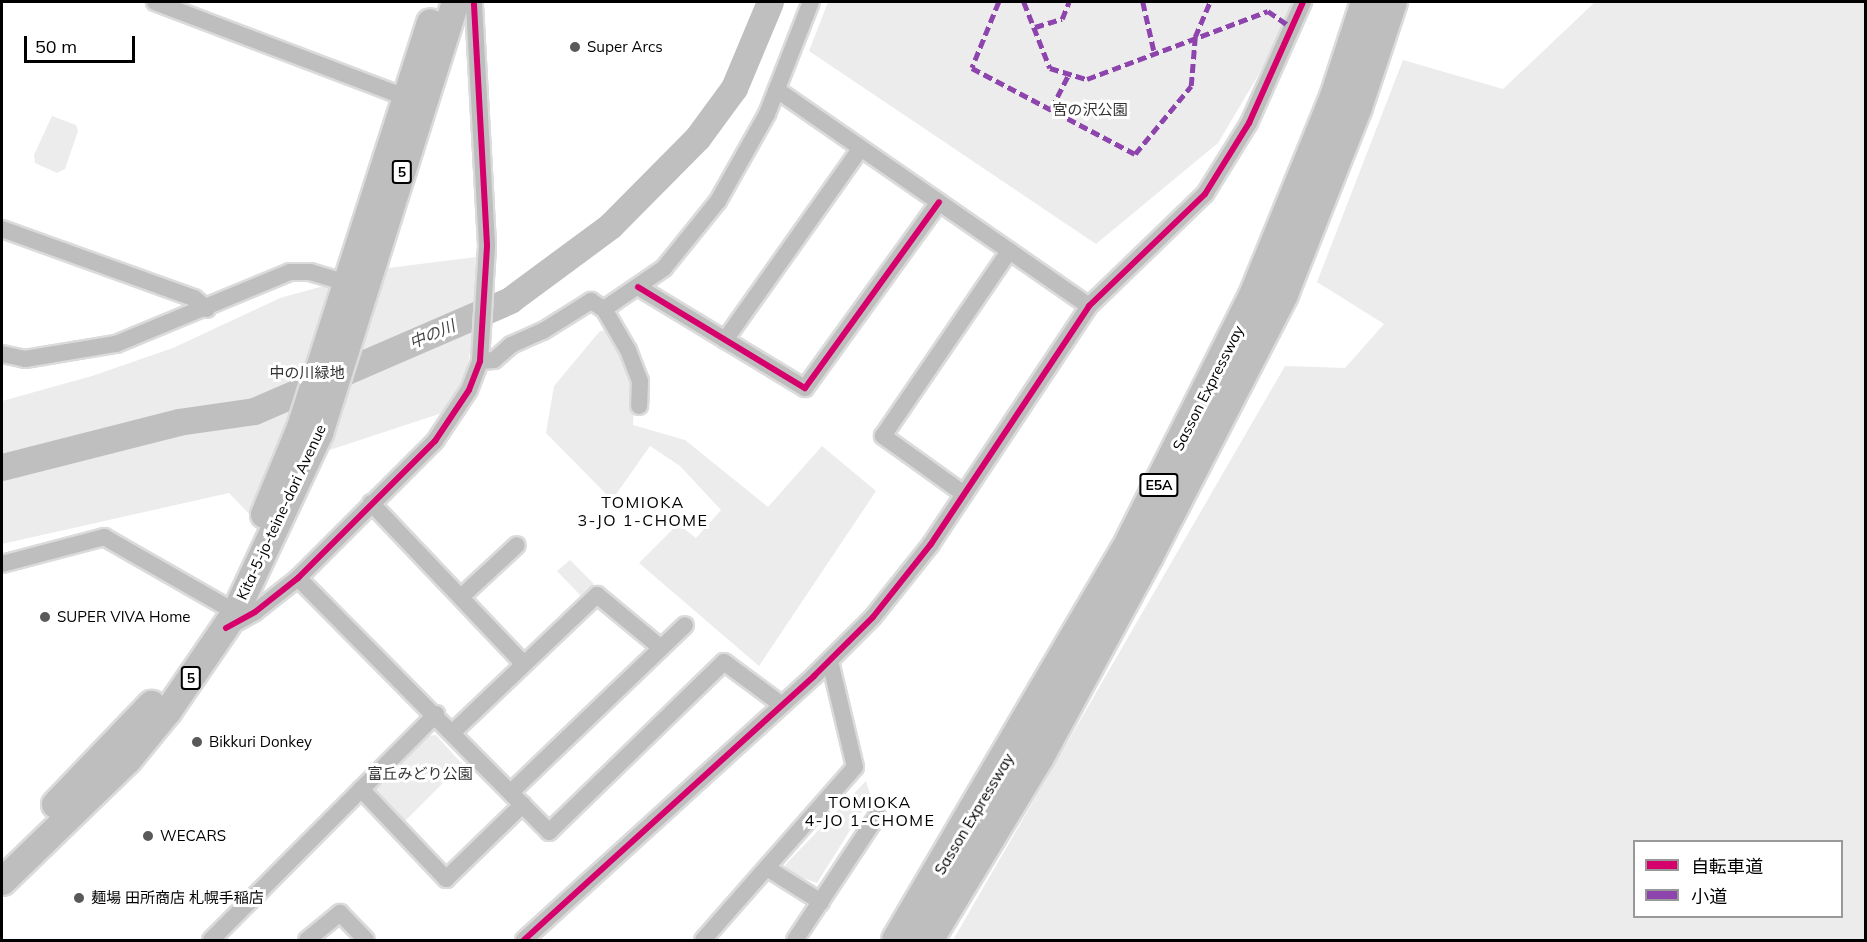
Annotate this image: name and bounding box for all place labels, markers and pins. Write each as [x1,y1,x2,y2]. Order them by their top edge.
place label: Super Arcs [587,38,663,56]
marker: Super Arcs [568,40,582,54]
place label: SUPER VIVA Home [57,608,191,626]
marker: SUPER VIVA Home [38,610,52,624]
place label: Bikkuri Donkey [209,733,312,751]
marker: Bikkuri Donkey [190,735,204,749]
place label: WECARS [160,827,226,845]
marker: WECARS [141,829,155,843]
place label: 麺場 田所商店 札幌手稲店 [91,889,264,907]
marker: 麺場 田所商店 札幌手稲店 [72,891,86,905]

